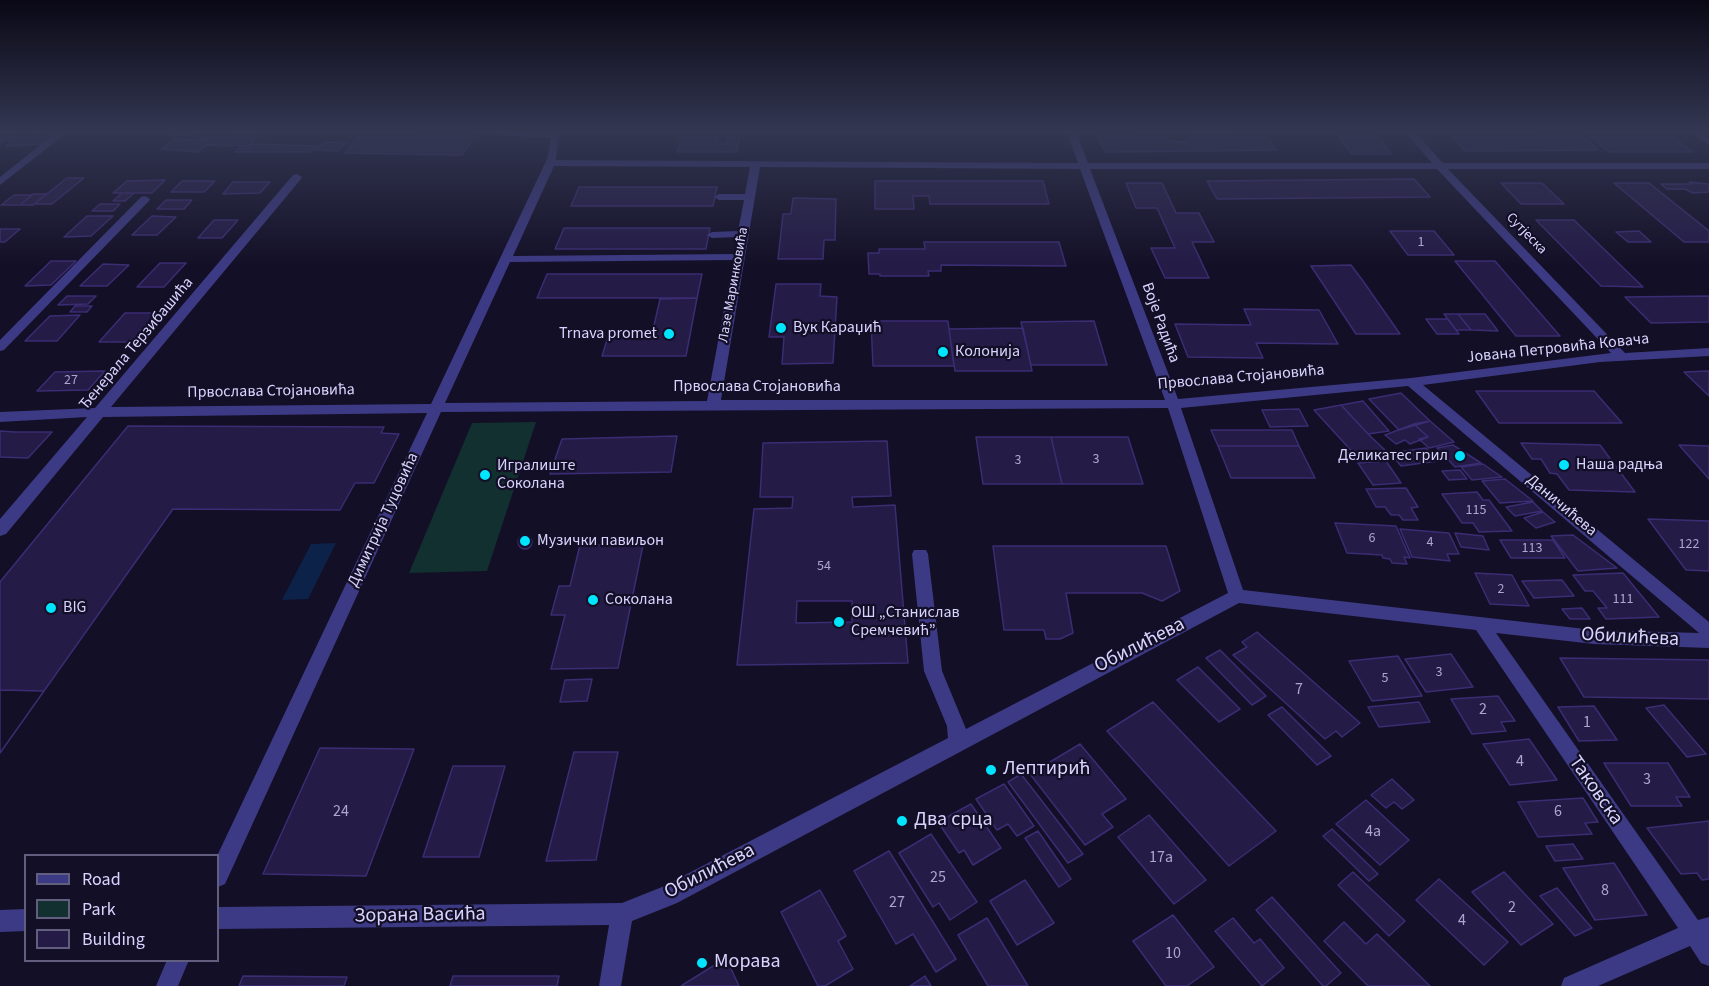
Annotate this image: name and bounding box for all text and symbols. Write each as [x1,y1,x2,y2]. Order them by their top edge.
street label: Сутјеска [1502,210,1550,258]
street label: Лазе Маринковића [716,226,752,344]
house number: 1 [1418,235,1424,251]
street label: Ђенерала Терзибашића [76,274,198,414]
street label: Воје Радића [1137,280,1183,366]
place label: Вук Караџић [793,318,881,338]
marker: Вук Караџић [774,321,788,335]
place label: Trnava promet [559,324,657,344]
marker: Trnava promet [662,327,676,341]
street label: Јована Петровића Ковача [1466,330,1650,368]
place label: Колонија [955,342,1020,362]
marker: Колонија [936,345,950,359]
street label: Првослава Стојановића [1157,361,1325,395]
house number: 27 [64,373,78,389]
street label: Првослава Стојановића [673,377,841,397]
street label: Првослава Стојановића [187,381,355,403]
place label: Деликатес грил [1338,446,1448,466]
marker: Деликатес грил [1453,449,1467,463]
street label: Димитрија Туцовића [344,450,424,590]
house number: 3 [1093,452,1099,468]
house number: 3 [1015,453,1021,469]
place label: Наша радња [1576,455,1663,475]
place label: Игралиште Соколана [497,456,575,494]
marker: Наша радња [1557,458,1571,472]
marker: Игралиште Соколана [478,468,492,482]
street label: Даничићева [1522,471,1600,541]
house number: 115 [1466,503,1486,519]
place label: Музички павиљон [537,531,664,551]
house number: 6 [1369,531,1375,547]
marker: Музички павиљон [518,534,532,548]
house number: 4 [1427,535,1433,551]
house number: 122 [1679,537,1699,553]
house number: 113 [1522,541,1542,557]
house number: 54 [817,559,831,575]
house number: 2 [1498,582,1504,598]
place label: Соколана [605,590,673,610]
house number: 111 [1613,592,1633,608]
marker: Соколана [586,593,600,607]
place label: BIG [63,598,86,618]
marker: BIG [44,601,58,615]
place label: ОШ „Станислав Сремчевић” [851,603,960,641]
street label: Обилићева [1091,613,1189,679]
marker: ОШ „Станислав Сремчевић” [832,615,846,629]
street label: Обилићева [1580,623,1680,653]
house number: 3 [1436,665,1442,681]
house number: 5 [1382,671,1388,687]
house number: 7 [1295,680,1303,700]
house number: 2 [1479,700,1487,720]
house number: 1 [1583,713,1591,733]
house number: 4 [1516,752,1524,772]
street label: Таковска [1563,752,1627,830]
place label: Лептирић [1003,758,1090,782]
marker: Лептирић [984,763,998,777]
house number: 3 [1643,770,1651,790]
house number: 24 [333,802,349,822]
house number: 6 [1554,802,1562,822]
place label: Два срца [914,809,993,833]
marker: Два срца [895,814,909,828]
house number: 4a [1365,822,1381,842]
street label: Обилићева [661,839,759,905]
house number: 17a [1149,848,1173,868]
legend [24,854,219,962]
text: Road [82,867,121,892]
house number: 25 [930,868,946,888]
house number: 8 [1601,881,1609,901]
house number: 27 [889,893,905,913]
text: Park [82,897,116,922]
house number: 2 [1508,898,1516,918]
street label: Зорана Васића [354,903,486,929]
house number: 4 [1458,911,1466,931]
text: Building [82,927,145,952]
house number: 10 [1165,944,1181,964]
place label: Морава [714,951,781,975]
marker: Морава [695,956,709,970]

